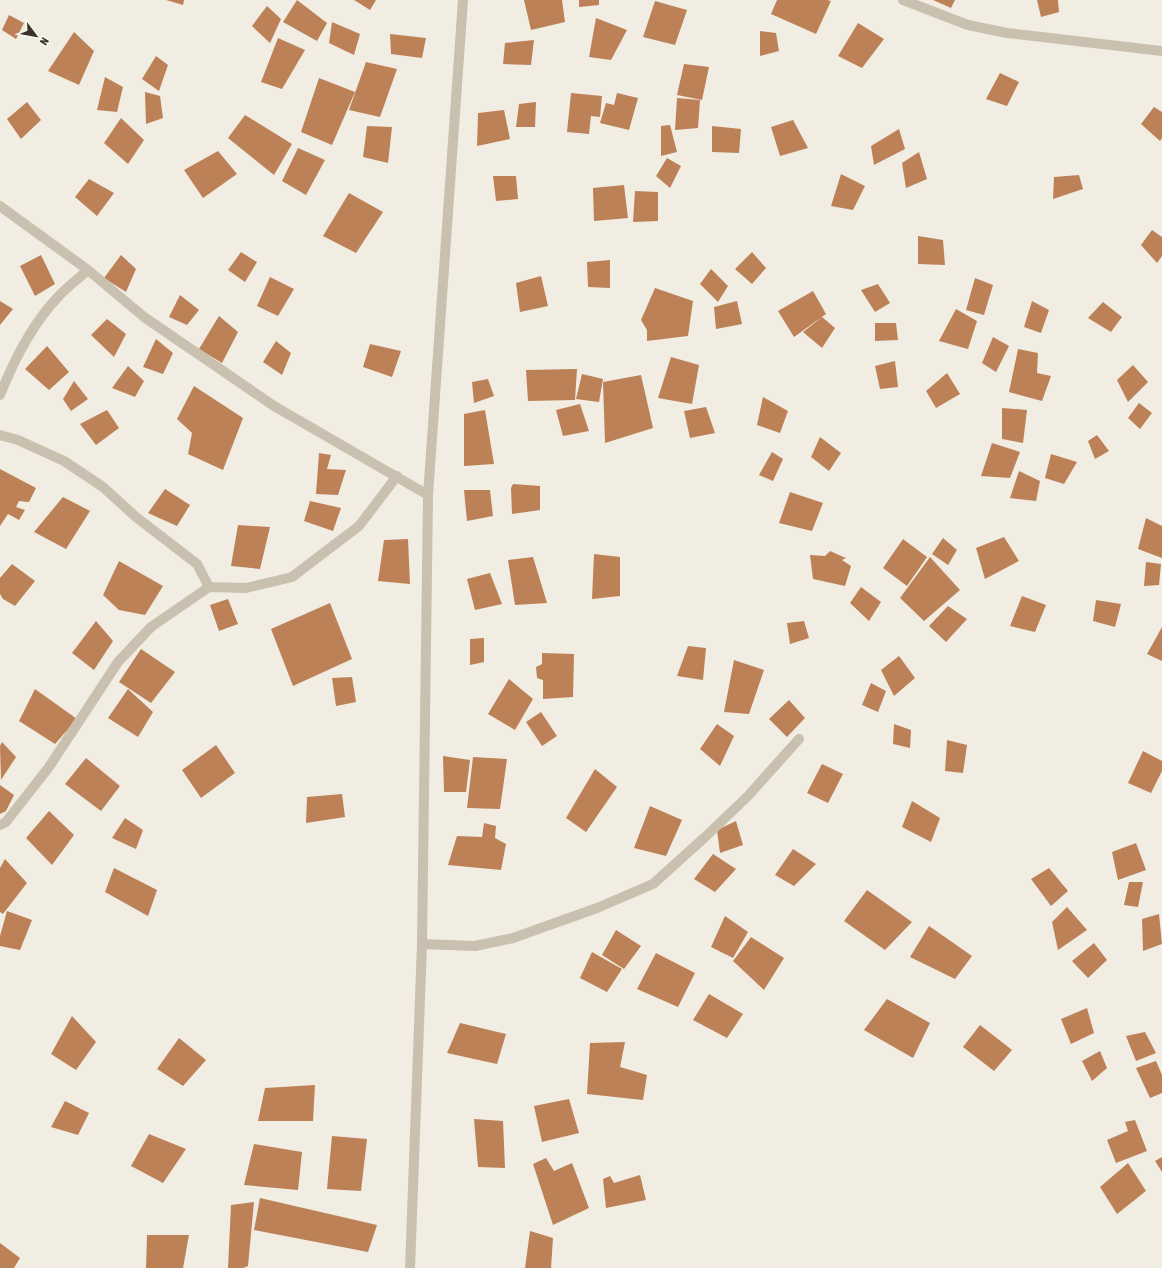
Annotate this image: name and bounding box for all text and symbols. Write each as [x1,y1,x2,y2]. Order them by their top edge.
north arrow [16,16,56,56]
text: N [38,35,51,47]

